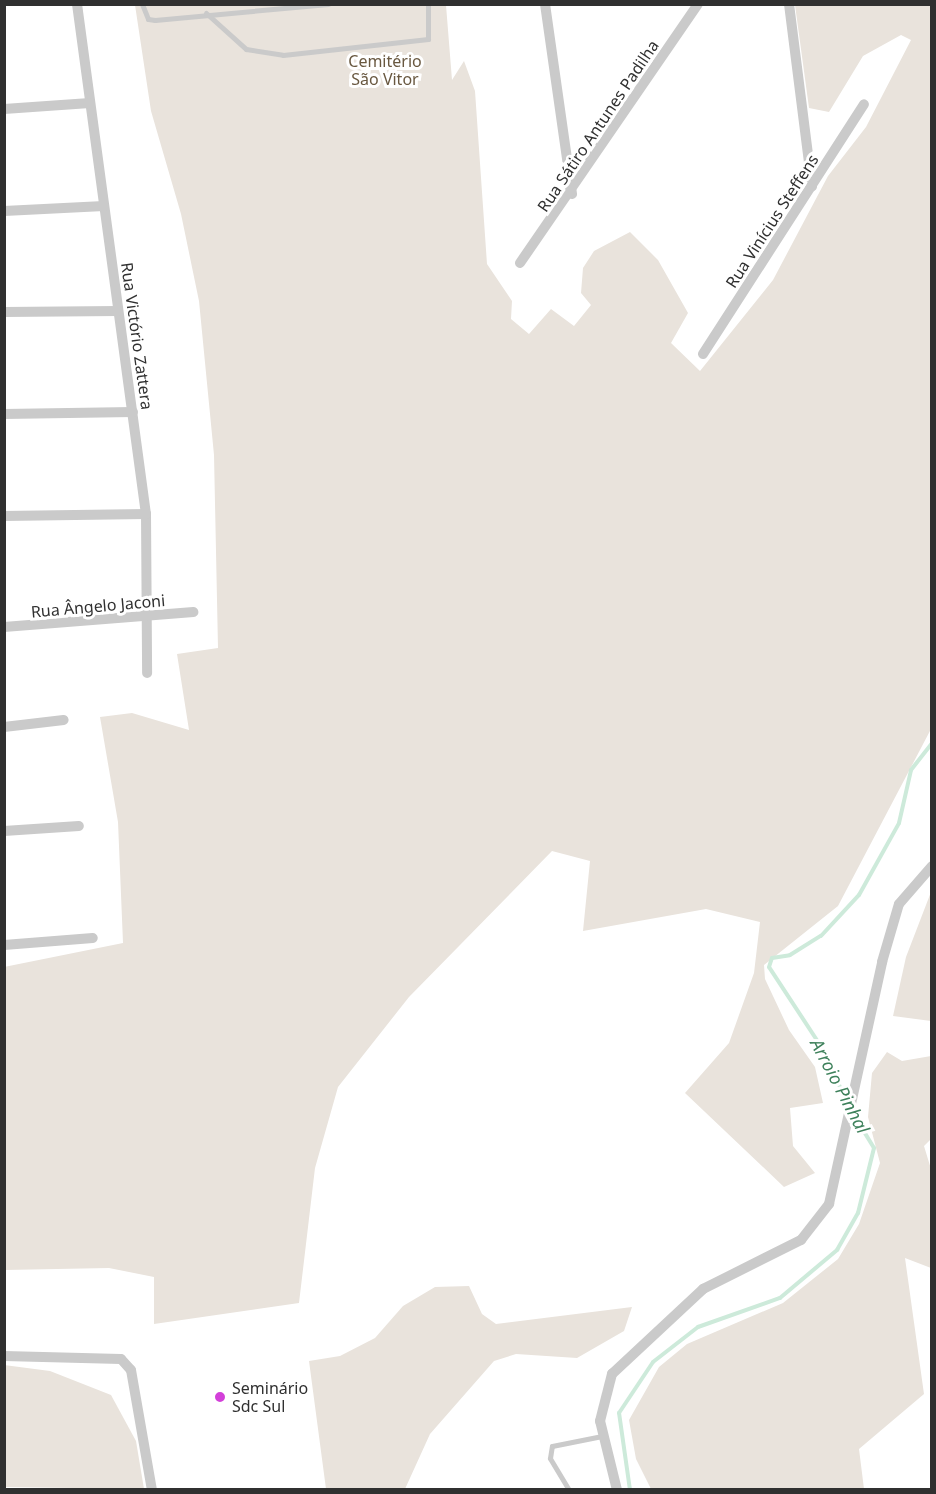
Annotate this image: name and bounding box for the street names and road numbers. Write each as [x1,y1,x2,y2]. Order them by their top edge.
street label: Rua Sátiro Antunes Padilha [533,37,663,215]
street label: Rua Vinícius Steffens [722,151,822,291]
street label: Rua Victório Zattera [117,261,157,411]
street label: Rua Ângelo Jaconi [30,591,166,621]

